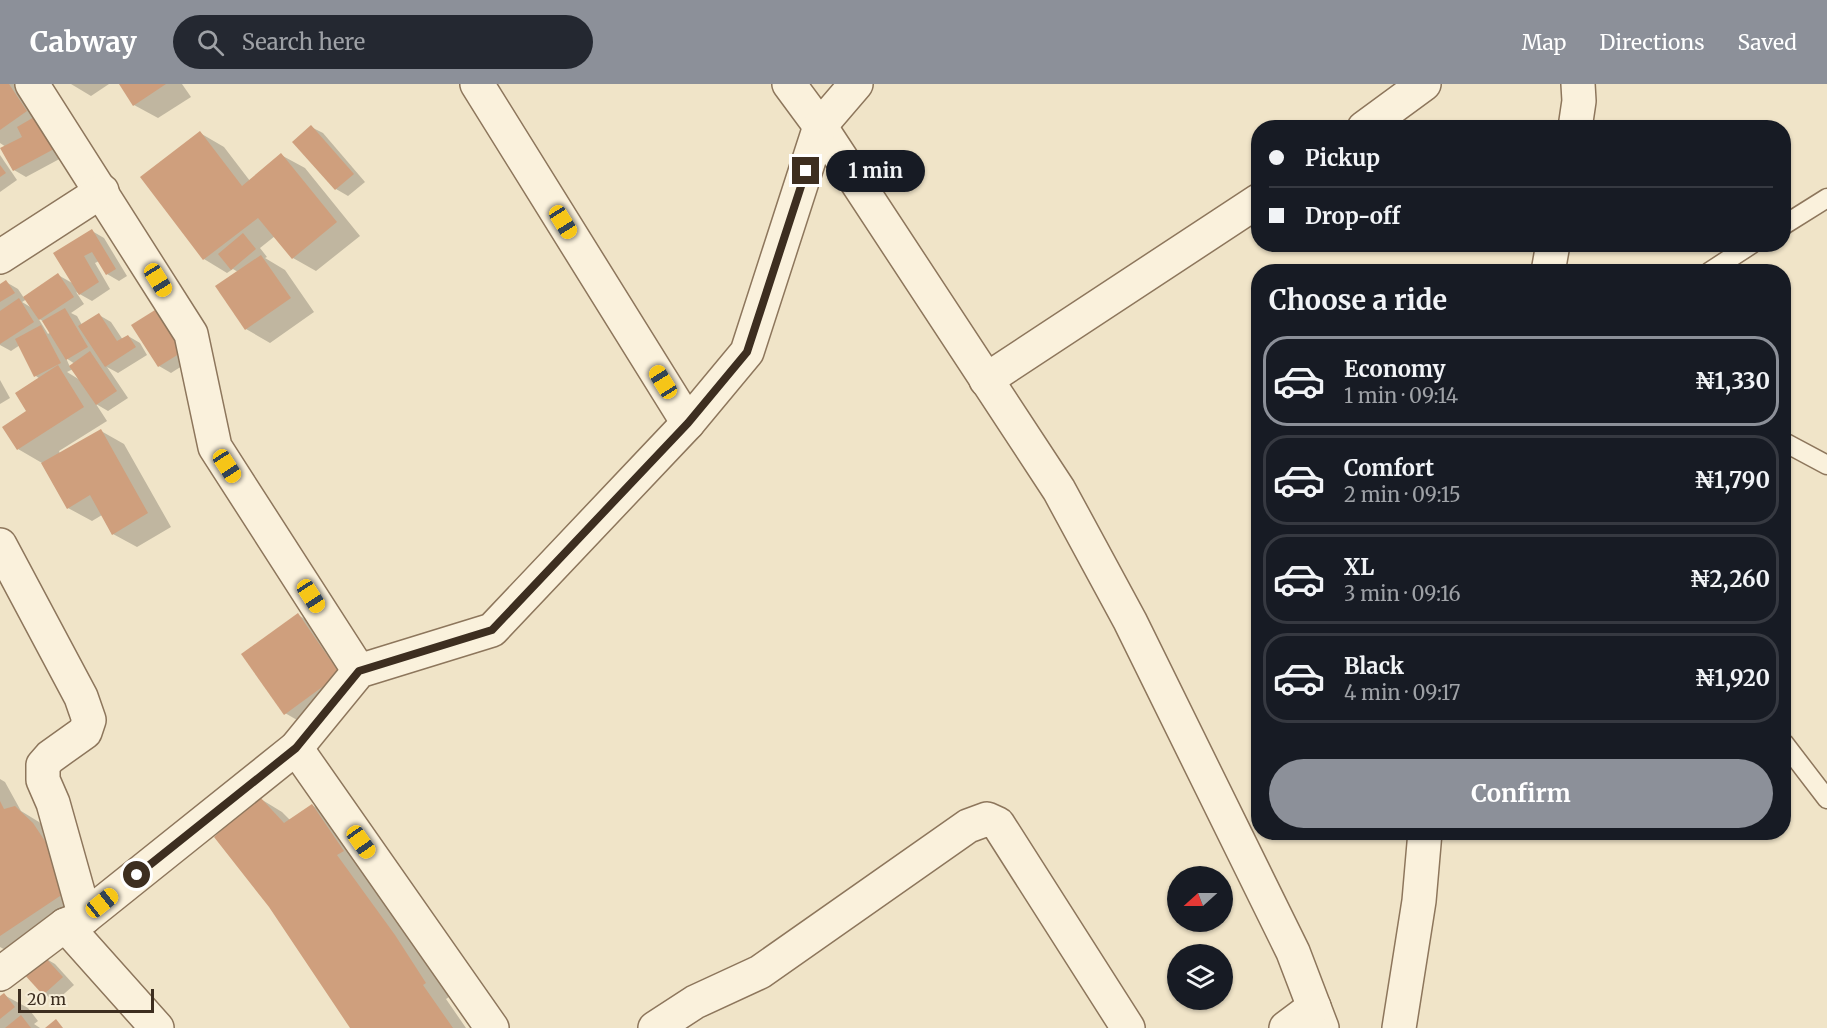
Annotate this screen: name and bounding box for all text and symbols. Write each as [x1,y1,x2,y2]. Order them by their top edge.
search box [173,15,593,69]
text: Cabway [30,24,137,60]
icon: search [194,26,227,59]
text: Search here [242,28,365,56]
text: Map [1522,29,1566,56]
text: Directions [1599,29,1704,56]
text: Saved [1737,29,1797,56]
text: Pickup [1305,144,1380,172]
callout: 1 min [827,150,926,192]
route end [792,157,819,184]
text: 1 min [848,158,903,183]
car [546,202,580,242]
text: Drop-off [1305,202,1400,230]
car [141,260,175,300]
text: Choose a ride [1269,283,1447,317]
icon: car [1272,354,1326,408]
text: Economy [1344,355,1445,383]
car [646,362,680,402]
text: ₦1,330 [1695,367,1770,395]
text: 1 min · 09:14 [1344,383,1458,408]
car [210,446,244,486]
icon: car [1272,453,1326,507]
text: Comfort [1344,454,1434,482]
text: ₦1,790 [1694,466,1770,494]
text: 2 min · 09:15 [1344,482,1461,507]
icon: car [1272,552,1326,606]
text: XL [1344,553,1374,581]
text: ₦2,260 [1689,565,1770,593]
car [294,576,328,616]
text: 3 min · 09:16 [1344,581,1461,606]
icon: car [1272,651,1326,705]
text: Black [1344,652,1404,680]
text: ₦1,920 [1695,664,1770,692]
text: 4 min · 09:17 [1344,680,1460,705]
button: Confirm [1269,759,1773,828]
car [343,822,379,862]
route start [123,861,150,888]
north arrow [1167,866,1233,932]
map controls [1167,866,1233,1010]
car [82,885,122,921]
button: layers [1167,944,1233,1010]
scale bar [18,986,154,1014]
text: 20 m [27,989,66,1009]

